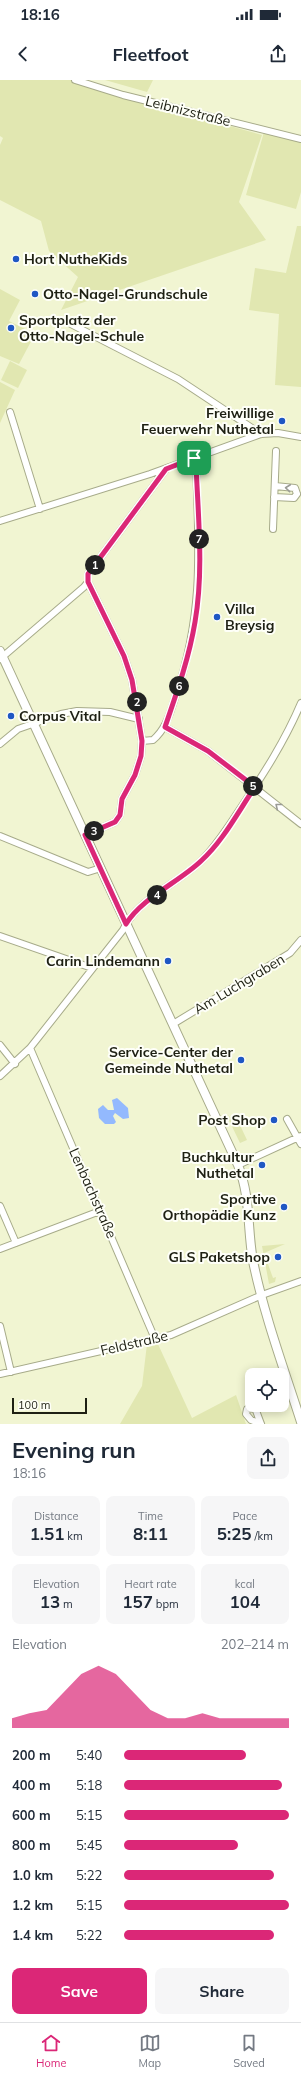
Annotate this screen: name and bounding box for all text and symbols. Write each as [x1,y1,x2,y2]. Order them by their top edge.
text: 18:16 [20,5,60,24]
icon: back [12,43,34,65]
text: Fleetfoot [113,43,188,66]
icon: share [267,43,289,65]
street label: Leibnizstraße [143,92,233,130]
place label: Hort NutheKids [24,250,127,268]
marker: Hort NutheKids [11,254,21,264]
place label: Otto-Nagel-Grundschule [43,285,208,303]
marker: Otto-Nagel-Grundschule [30,289,40,299]
place label: Sportplatz der Otto-Nagel-Schule [19,311,144,345]
marker: Sportplatz der Otto-Nagel-Schule [6,323,16,333]
place label: Freiwillige Feuerwehr Nuthetal [141,404,274,438]
marker: Freiwillige Feuerwehr Nuthetal [277,416,287,426]
pin [177,441,211,475]
icon: arrive [183,447,205,469]
one-way arrow [285,483,291,492]
pin: 7 [189,529,209,549]
text: 7 [196,532,202,546]
pin: 1 [85,555,105,575]
text: 1 [92,558,98,572]
place label: Villa Breysig [224,600,274,634]
marker: Villa Breysig [212,612,222,622]
pin: 6 [169,676,189,696]
text: 6 [176,679,182,693]
pin: 2 [127,692,147,712]
text: 2 [134,695,140,709]
place label: Corpus Vital [19,707,101,725]
marker: Corpus Vital [6,711,16,721]
pin: 5 [243,776,263,796]
text: 5 [250,779,256,793]
one-way arrow [275,803,282,810]
pin: 3 [84,821,104,841]
text: 3 [91,824,97,838]
pin: 4 [147,885,167,905]
text: 4 [154,888,160,902]
street label: Am Luchgraben [190,950,288,1018]
place label: Carin Lindemann [46,952,160,970]
marker: Carin Lindemann [163,956,173,966]
place label: Service-Center der Gemeinde Nuthetal [104,1043,233,1077]
marker: Service-Center der Gemeinde Nuthetal [236,1055,246,1065]
place label: Post Shop [198,1111,266,1129]
marker: Post Shop [269,1115,279,1125]
street label: Lenbachstraße [65,1145,121,1241]
place label: Buchkultur Nuthetal [182,1148,254,1182]
marker: Buchkultur Nuthetal [257,1160,267,1170]
place label: Sportive Orthopädie Kunz [163,1190,276,1224]
marker: Sportive Orthopädie Kunz [279,1202,289,1212]
place label: GLS Paketshop [169,1248,270,1266]
marker: GLS Paketshop [273,1252,283,1262]
street label: Feldstraße [99,1327,169,1359]
map controls [245,1368,289,1412]
button: locate [245,1368,289,1412]
scale bar [12,1396,87,1415]
text: 100 m [18,1398,50,1412]
text: Evening run [12,1436,136,1464]
button: share [247,1437,289,1479]
text: 18:16 [12,1465,46,1481]
text: Distance [34,1509,78,1523]
text: Time [138,1509,163,1523]
text: Pace [232,1509,257,1523]
text: 1.51 [30,1523,64,1544]
text: 8:11 [133,1523,168,1544]
text: 5:25 [217,1523,252,1544]
text: km [64,1529,83,1543]
text: /km [252,1529,273,1543]
text: Elevation [33,1577,79,1591]
text: Heart rate [124,1577,177,1591]
text: kcal [235,1577,255,1591]
text: 13 [40,1591,60,1612]
text: 157 [122,1591,153,1612]
text: 104 [230,1591,260,1612]
text: m [60,1597,73,1611]
text: bpm [153,1597,179,1611]
text: Elevation [12,1636,67,1652]
text: 202–214 m [221,1636,289,1652]
text: 200 m [12,1747,51,1763]
text: 5:40 [76,1747,102,1763]
text: 400 m [12,1777,51,1793]
text: 5:18 [76,1777,102,1793]
text: 600 m [12,1807,51,1823]
text: 5:15 [76,1807,102,1823]
text: 800 m [12,1837,51,1853]
text: 5:45 [76,1837,102,1853]
text: 1.0 km [12,1867,53,1883]
text: 5:22 [76,1867,102,1883]
text: 1.2 km [12,1897,53,1913]
text: 5:15 [76,1897,102,1913]
text: 1.4 km [12,1927,53,1943]
text: 5:22 [76,1927,102,1943]
button: Save [12,1968,147,2014]
button: Share [155,1968,289,2014]
tab: Home [36,2032,66,2070]
tab: Map [138,2032,161,2070]
tab: Saved [233,2032,265,2070]

